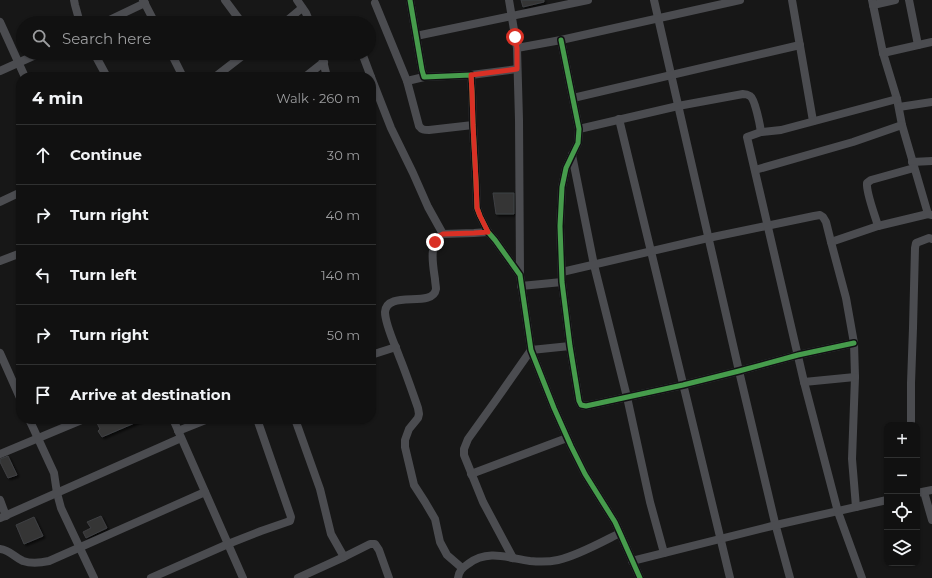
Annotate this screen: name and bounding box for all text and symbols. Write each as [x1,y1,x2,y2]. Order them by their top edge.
search box [16,16,376,60]
icon: search [30,27,52,49]
route start [506,28,524,46]
text: Search here [62,29,151,48]
text: 4 min [32,88,83,108]
text: Walk · 260 m [276,90,360,106]
icon: ahead [32,144,54,166]
text: Continue [70,145,142,164]
text: 30 m [327,147,360,163]
icon: right [32,204,54,226]
text: Turn right [70,205,149,224]
text: 40 m [326,207,360,223]
route end [426,233,444,251]
icon: left [32,264,54,286]
text: Turn left [70,265,137,284]
text: 140 m [321,267,360,283]
icon: right [32,324,54,346]
text: Turn right [70,325,149,344]
text: 50 m [327,327,360,343]
icon: arrive [32,384,54,406]
text: Arrive at destination [70,385,231,404]
map controls [884,422,920,566]
button: + [884,422,920,458]
button: − [884,458,920,494]
button: locate [884,494,920,530]
button: layers [884,530,920,566]

